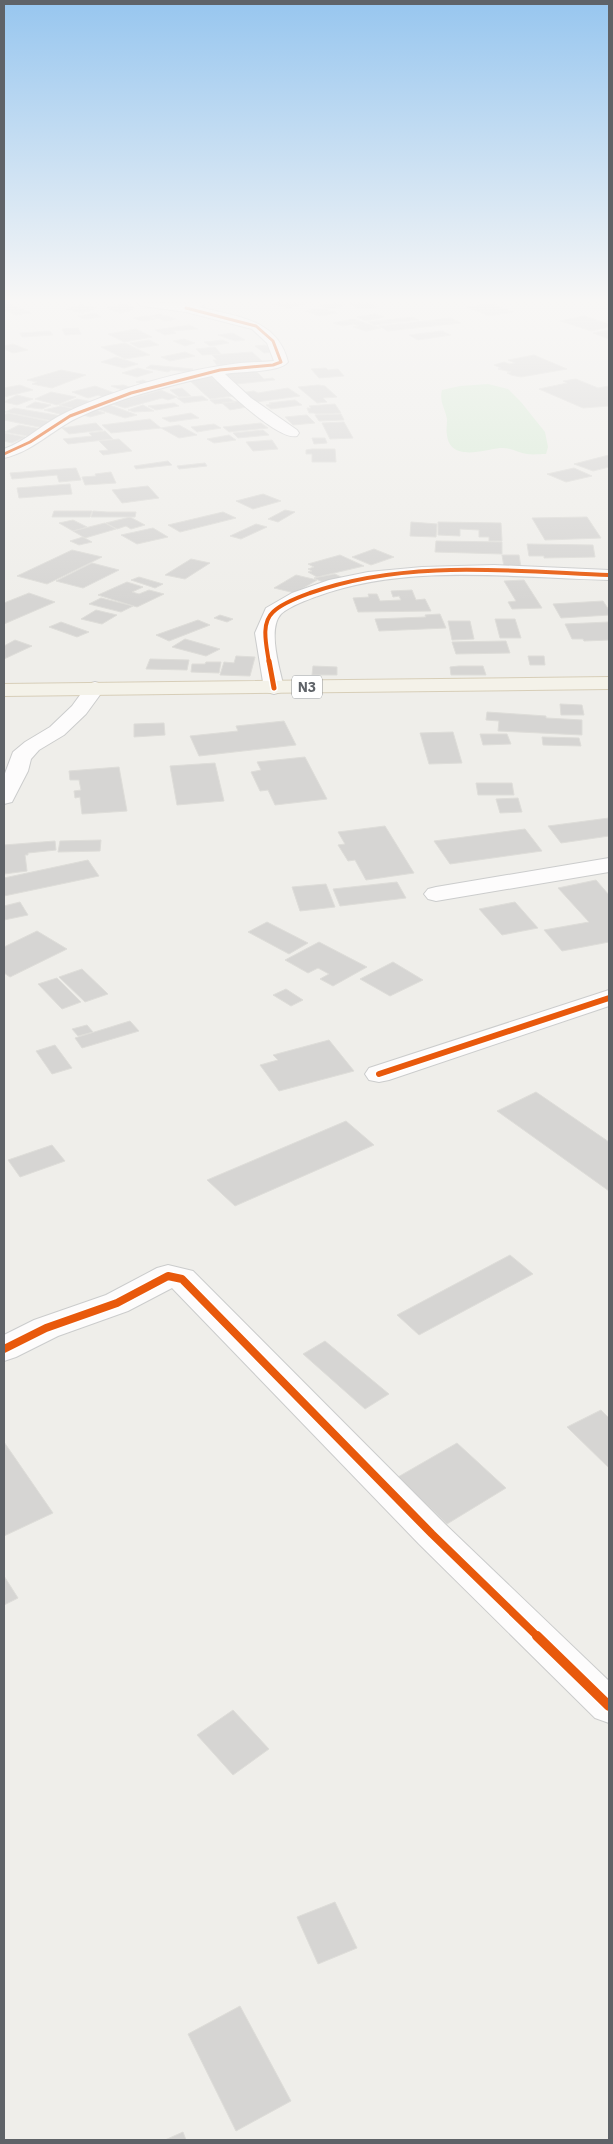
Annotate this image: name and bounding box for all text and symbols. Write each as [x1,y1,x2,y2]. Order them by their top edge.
road number: N3 [292,676,322,699]

